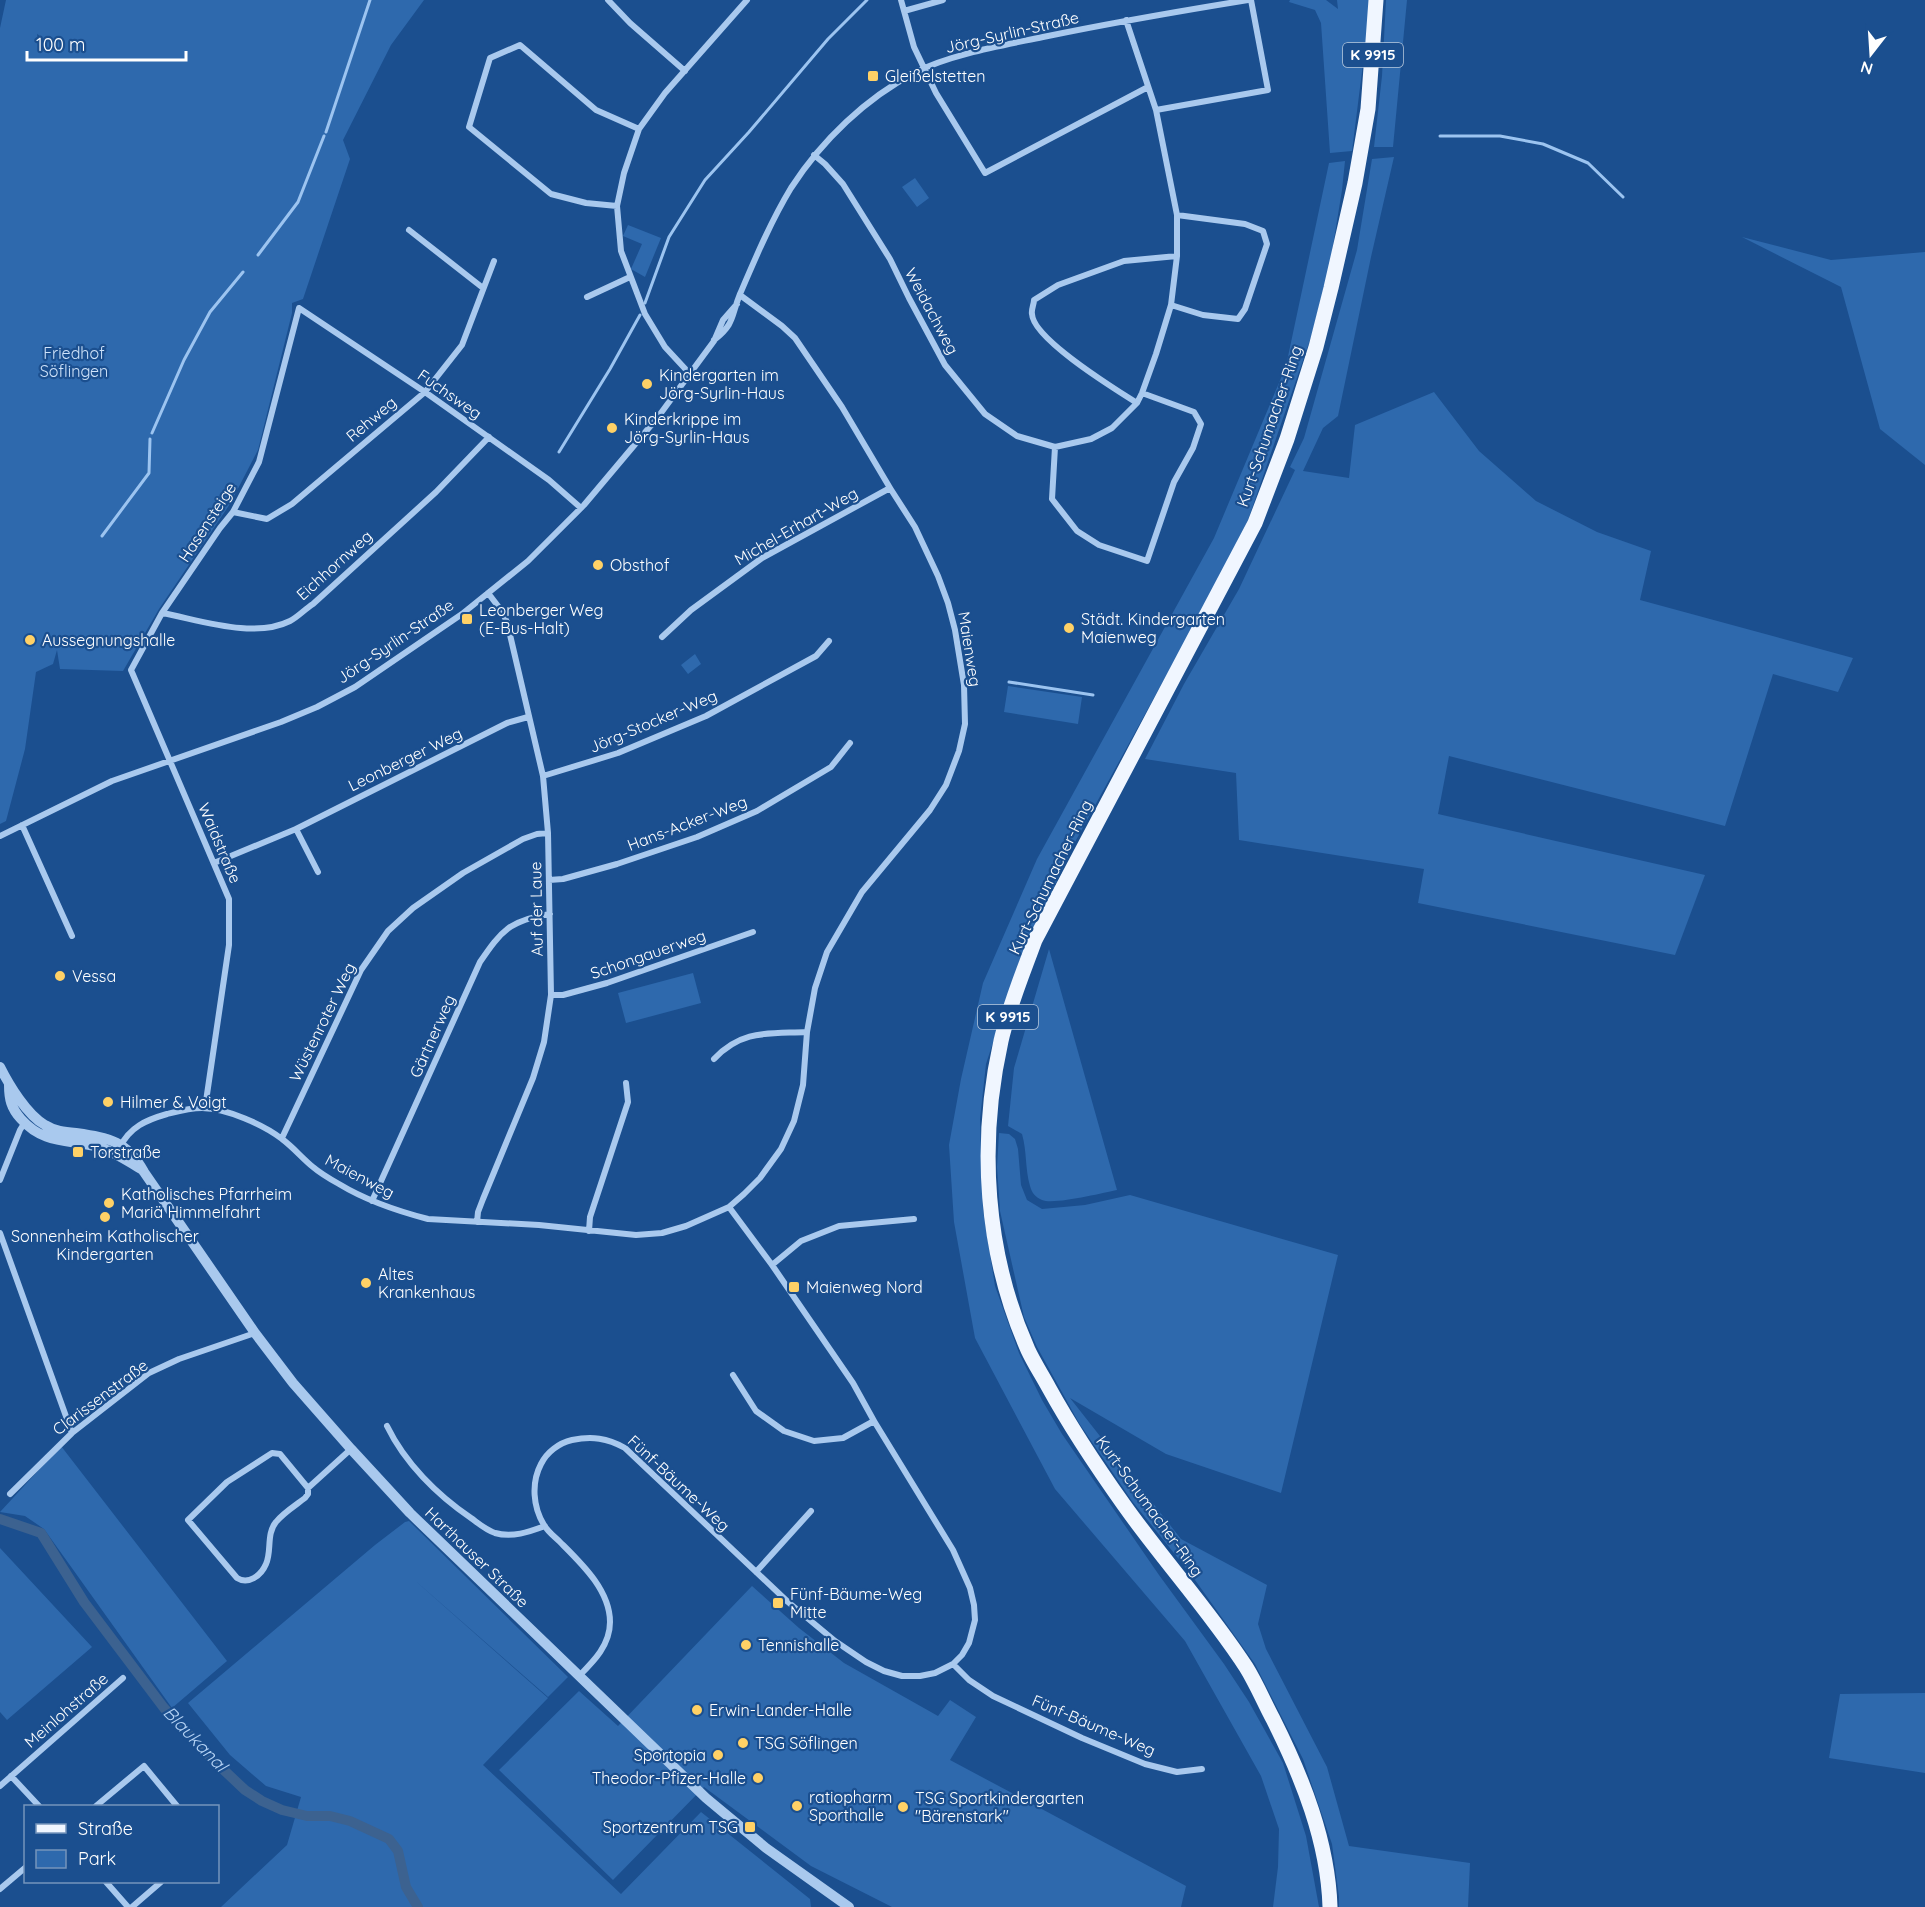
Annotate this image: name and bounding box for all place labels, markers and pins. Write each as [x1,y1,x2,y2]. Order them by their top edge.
place label: Gleißelstetten [885,66,985,86]
marker: Gleißelstetten [866,69,880,83]
place label: Kindergarten im Jörg-Syrlin-Haus [659,365,784,403]
marker: Kindergarten im Jörg-Syrlin-Haus [640,377,654,391]
place label: Kinderkrippe im Jörg-Syrlin-Haus [624,409,749,447]
marker: Kinderkrippe im Jörg-Syrlin-Haus [605,421,619,435]
place label: Obsthof [610,555,670,575]
marker: Obsthof [591,558,605,572]
place label: Leonberger Weg (E-Bus-Halt) [479,600,604,638]
place label: Städt. Kindergarten Maienweg [1081,609,1225,647]
marker: Leonberger Weg (E-Bus-Halt) [460,612,474,626]
marker: Städt. Kindergarten Maienweg [1062,621,1076,635]
place label: Aussegnungshalle [42,630,175,650]
marker: Aussegnungshalle [23,633,37,647]
place label: Vessa [72,966,116,986]
marker: Vessa [53,969,67,983]
place label: Hilmer & Voigt [120,1092,227,1112]
marker: Hilmer & Voigt [101,1095,115,1109]
place label: Torstraße [90,1142,161,1162]
marker: Torstraße [71,1145,85,1159]
place label: Katholisches Pfarrheim Mariä Himmelfahrt [121,1184,292,1222]
marker: Katholisches Pfarrheim Mariä Himmelfahrt [102,1196,116,1210]
marker: Sonnenheim Katholischer Kindergarten [98,1210,112,1224]
place label: Sonnenheim Katholischer Kindergarten [11,1226,199,1264]
place label: Altes Krankenhaus [378,1264,475,1302]
marker: Altes Krankenhaus [359,1276,373,1290]
place label: Maienweg Nord [806,1277,923,1297]
marker: Maienweg Nord [787,1280,801,1294]
place label: Fünf-Bäume-Weg Mitte [790,1584,922,1622]
marker: Fünf-Bäume-Weg Mitte [771,1596,785,1610]
place label: Tennishalle [758,1635,839,1655]
marker: Tennishalle [739,1638,753,1652]
place label: Erwin-Lander-Halle [709,1700,852,1720]
marker: Erwin-Lander-Halle [690,1703,704,1717]
place label: TSG Söflingen [755,1733,858,1753]
marker: TSG Söflingen [736,1736,750,1750]
place label: Sportopia [634,1745,706,1765]
marker: Sportopia [711,1748,725,1762]
place label: Theodor-Pfizer-Halle [592,1768,746,1788]
marker: Theodor-Pfizer-Halle [751,1771,765,1785]
place label: ratiopharm Sporthalle [809,1787,892,1825]
place label: TSG Sportkindergarten "Bärenstark" [915,1788,1084,1826]
marker: ratiopharm Sporthalle [790,1799,804,1813]
marker: TSG Sportkindergarten "Bärenstark" [896,1800,910,1814]
place label: Sportzentrum TSG [603,1817,738,1837]
marker: Sportzentrum TSG [743,1820,757,1834]

